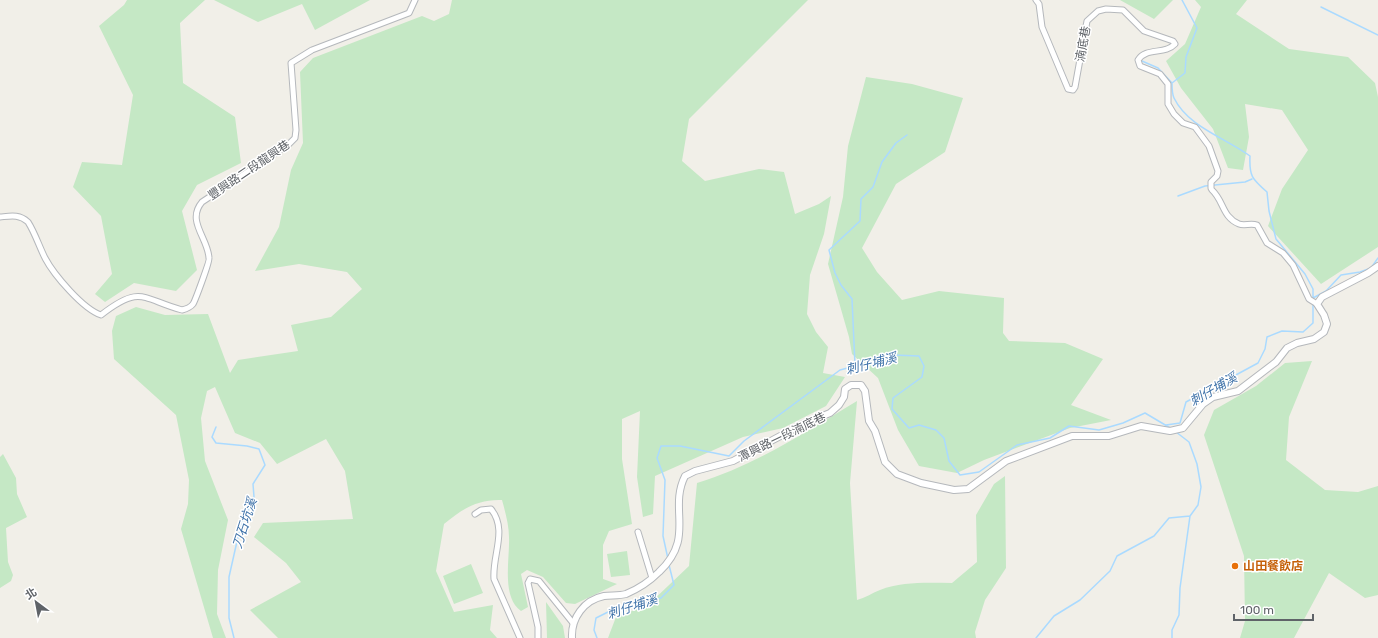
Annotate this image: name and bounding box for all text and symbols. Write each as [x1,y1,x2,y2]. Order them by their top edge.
street label: 湳底巷 [1073,25,1093,63]
street label: 豐興路二段龍興巷 [205,137,293,203]
water label: 刺仔埔溪 [844,349,900,377]
water label: 刺仔埔溪 [1187,369,1241,409]
street label: 潭興路一段湳底巷 [736,410,828,464]
water label: 刀石坑溪 [229,494,260,550]
place label: 山田餐飲店 [1243,559,1303,573]
marker: 山田餐飲店 [1230,561,1240,571]
north arrow [16,582,56,622]
text: 北 [23,586,39,602]
water label: 刺仔埔溪 [605,591,661,622]
scale bar [1234,596,1313,622]
text: 100 m [1240,603,1274,617]

